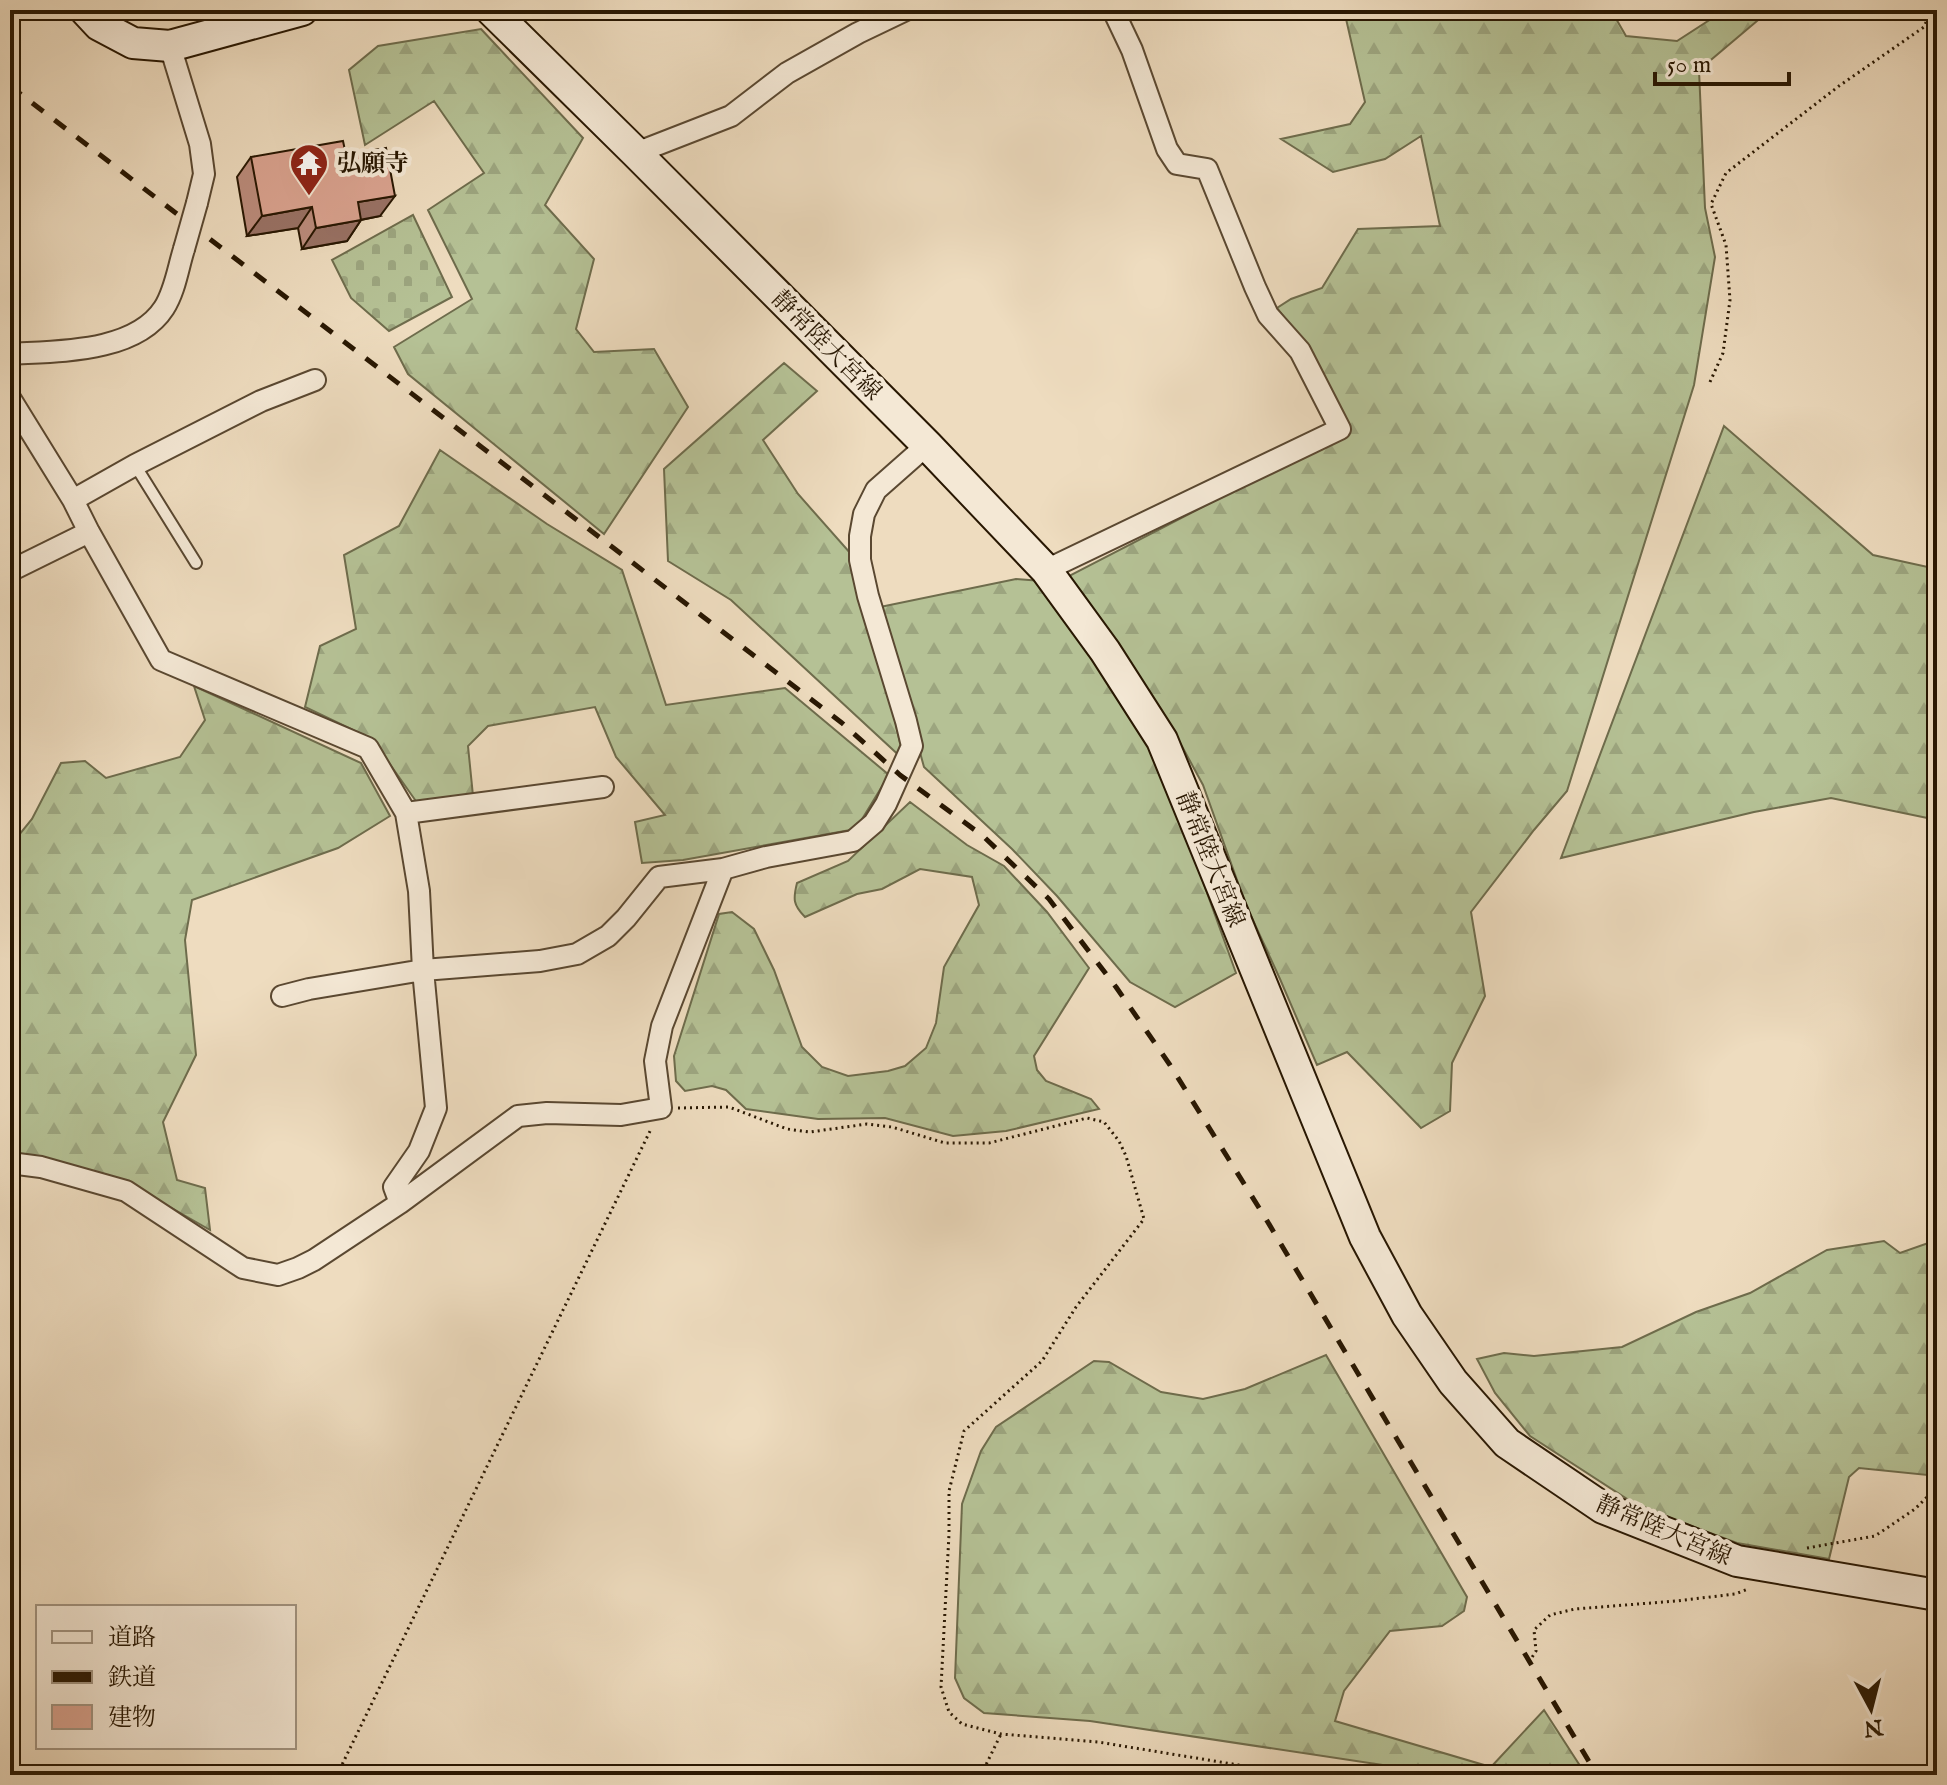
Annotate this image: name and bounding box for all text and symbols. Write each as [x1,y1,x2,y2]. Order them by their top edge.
scale bar [1655,36,1789,86]
text: 50 m [1667,50,1711,81]
temple icon: 弘願寺 [288,142,330,197]
place label: 弘願寺 [337,149,409,180]
street label: 静常陸大宮線 [764,284,888,408]
street label: 静常陸大宮線 [1168,787,1251,932]
street label: 静常陸大宮線 [1591,1489,1736,1574]
legend [36,1605,296,1749]
text: 道路 [108,1623,156,1654]
text: 鉄道 [108,1663,156,1694]
north arrow [1831,1669,1911,1749]
text: 建物 [108,1703,156,1734]
text: N [1862,1712,1885,1742]

